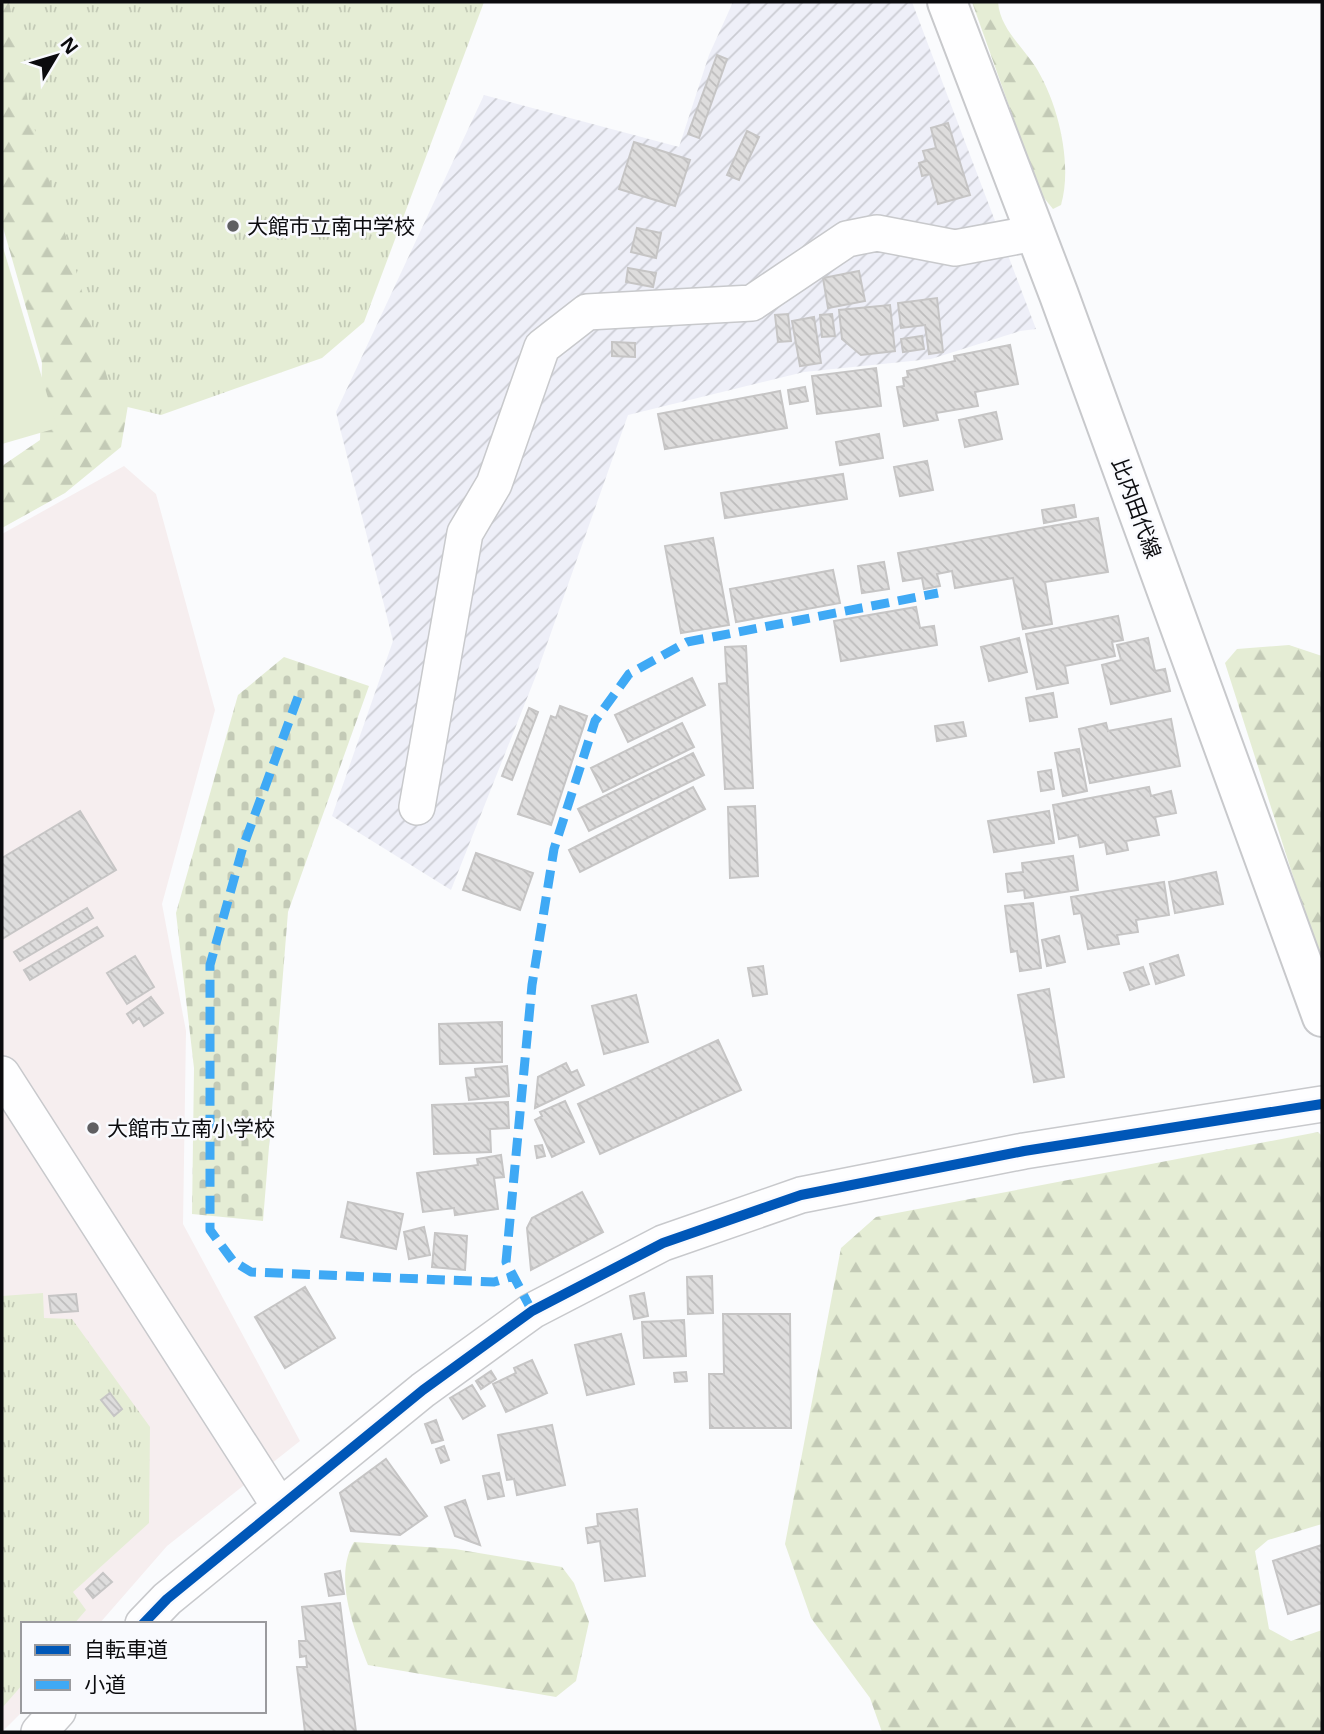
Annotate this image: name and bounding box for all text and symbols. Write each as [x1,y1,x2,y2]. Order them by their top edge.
north arrow [21,21,91,91]
text: N [54,31,84,60]
place label: 大館市立南中学校 [247,212,415,240]
marker: 大館市立南中学校 [225,218,241,234]
street label: 比内田代線 [1106,454,1168,562]
place label: 大館市立南小学校 [107,1114,275,1142]
marker: 大館市立南小学校 [85,1120,101,1136]
legend [21,1622,266,1713]
text: 自転車道 [84,1635,168,1663]
text: 小道 [84,1670,126,1698]

